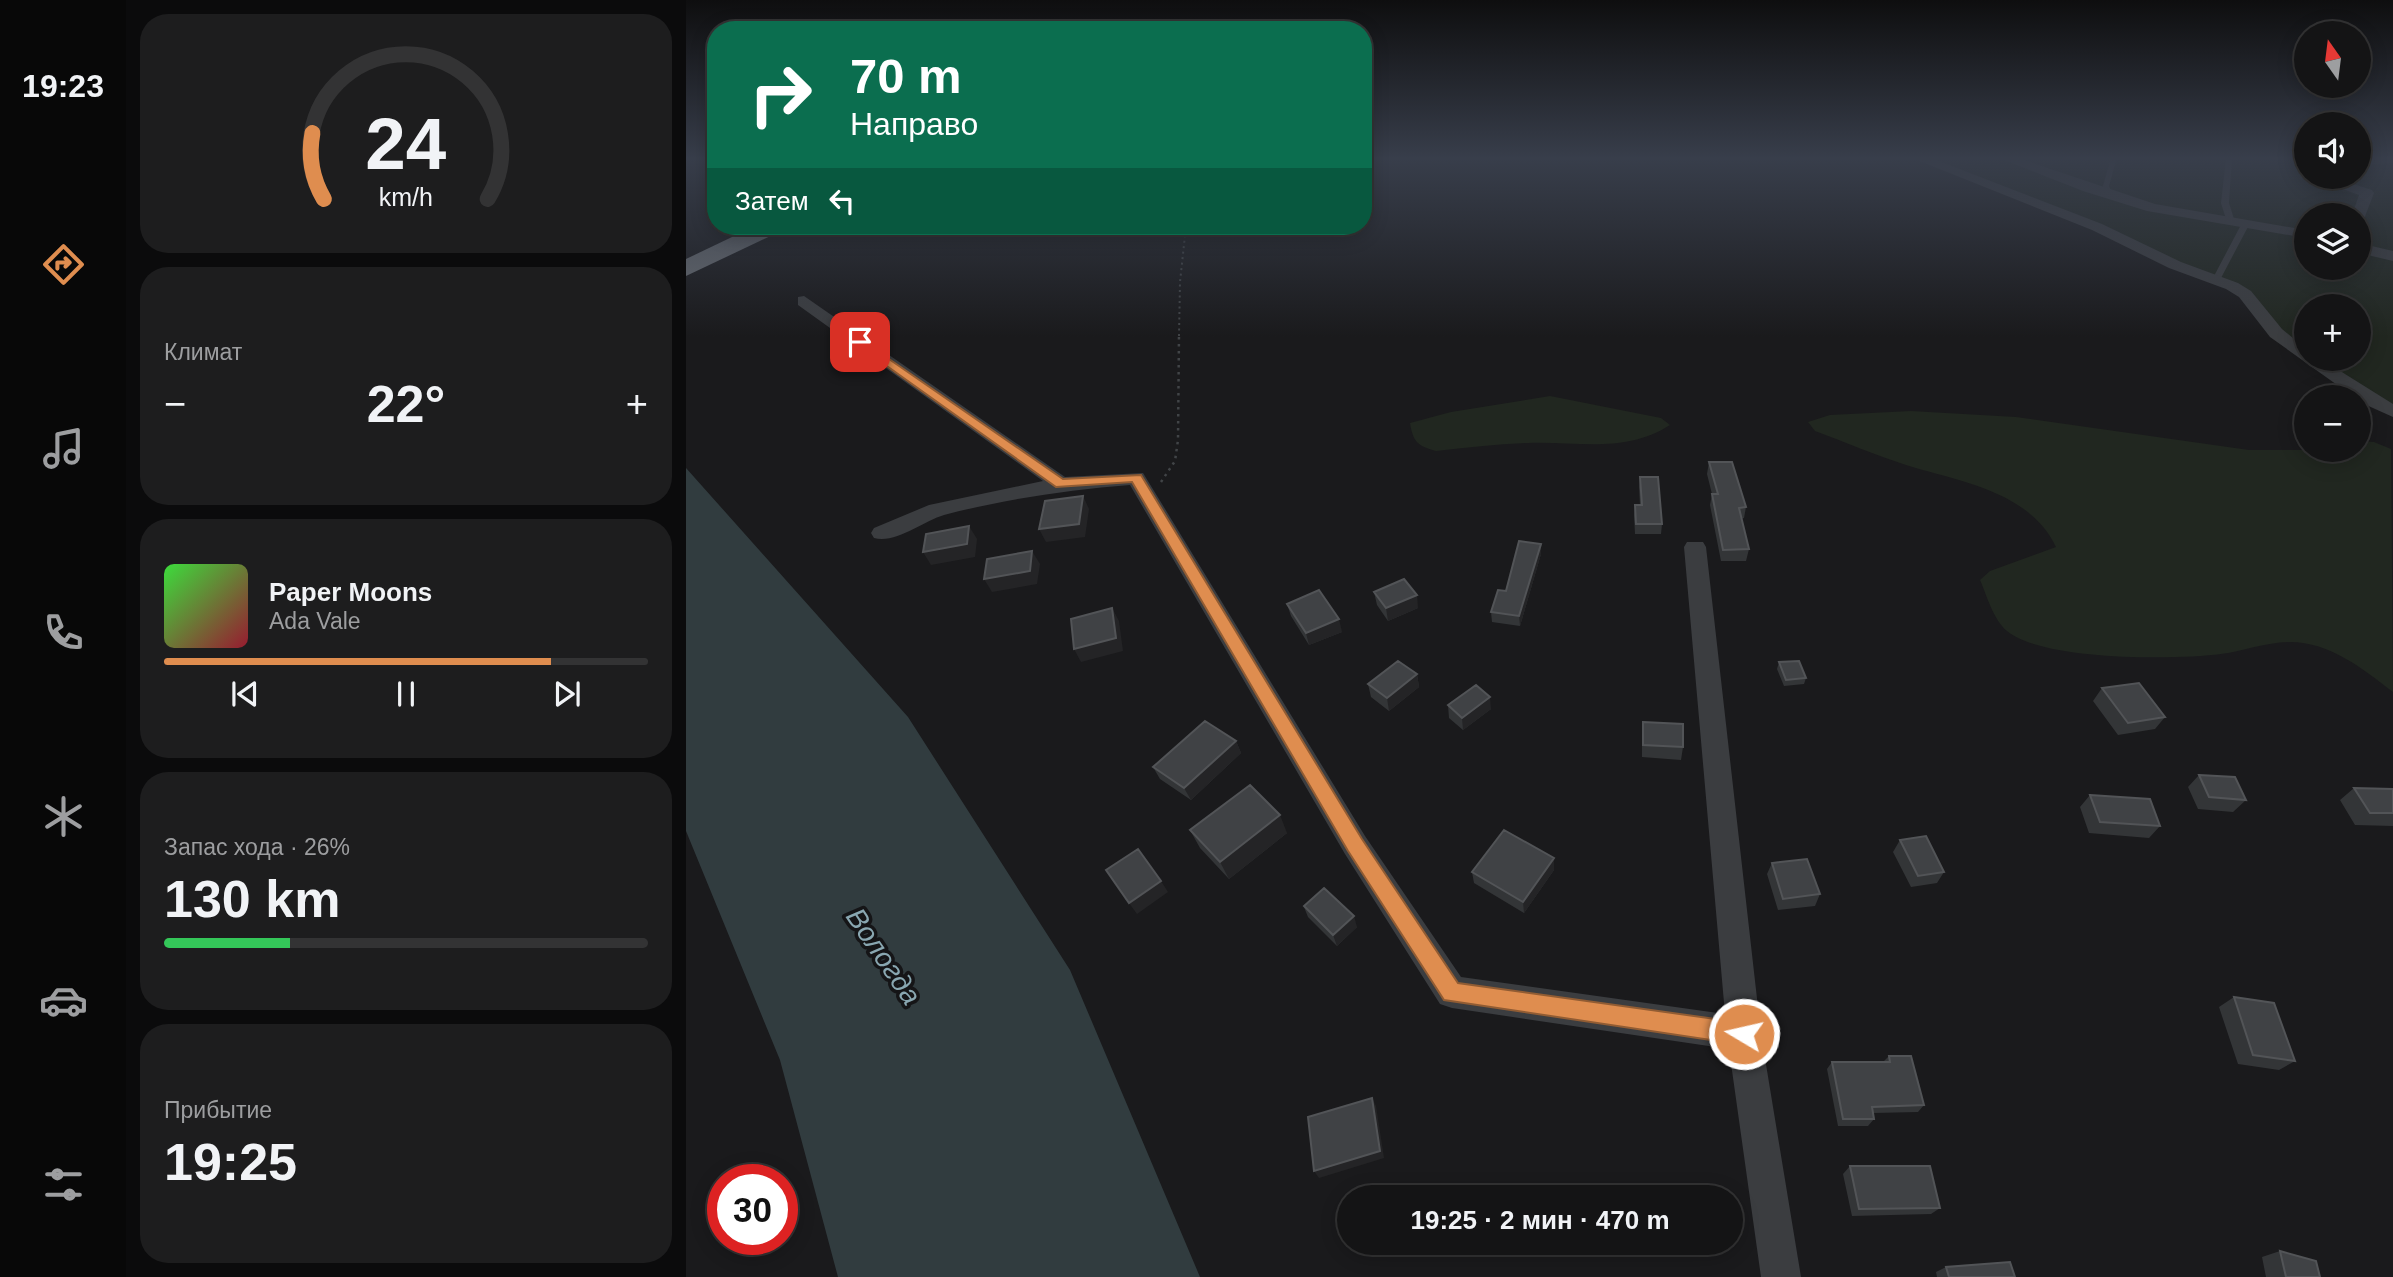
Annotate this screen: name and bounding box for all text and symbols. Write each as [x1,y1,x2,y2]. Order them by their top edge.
north arrow [2294,21,2371,98]
map controls [2294,21,2371,462]
icon: right [735,49,826,140]
text: 70 m [850,49,962,103]
text: 19:23 [22,68,104,104]
text: 24 [366,104,447,185]
text: Направо [850,106,978,142]
button: sound [2294,112,2371,189]
icon: left [823,182,861,220]
text: km/h [379,183,433,211]
text: Затем [735,186,809,216]
button: layers [2294,203,2371,280]
icon: directions [39,240,88,289]
button: + [2294,294,2371,371]
pin [830,312,890,372]
icon: arrive [841,323,879,361]
text: Климат [164,339,242,365]
text: 22° [367,375,445,433]
text: − [164,383,186,425]
text: + [626,383,648,425]
button: − [2294,385,2371,462]
icon: music [39,424,88,473]
text: Paper Moons [269,577,432,607]
icon: phone [39,608,88,657]
text: Ada Vale [269,608,361,634]
icon: previous [226,675,264,713]
icon: pause [387,675,425,713]
icon: next [548,675,586,713]
icon: climate [39,792,88,841]
text: Запас хода · 26% [164,834,350,860]
text: 130 km [164,870,340,928]
water label: Вологда [840,902,927,1010]
icon: car [39,976,88,1025]
position arrow [1707,997,1781,1071]
text: Прибытие [164,1097,272,1123]
text: 19:25 [164,1133,297,1191]
icon: filters [39,1160,88,1209]
speed limit sign: 30 [707,1164,798,1255]
text: 19:25 · 2 мин · 470 m [1410,1205,1670,1235]

